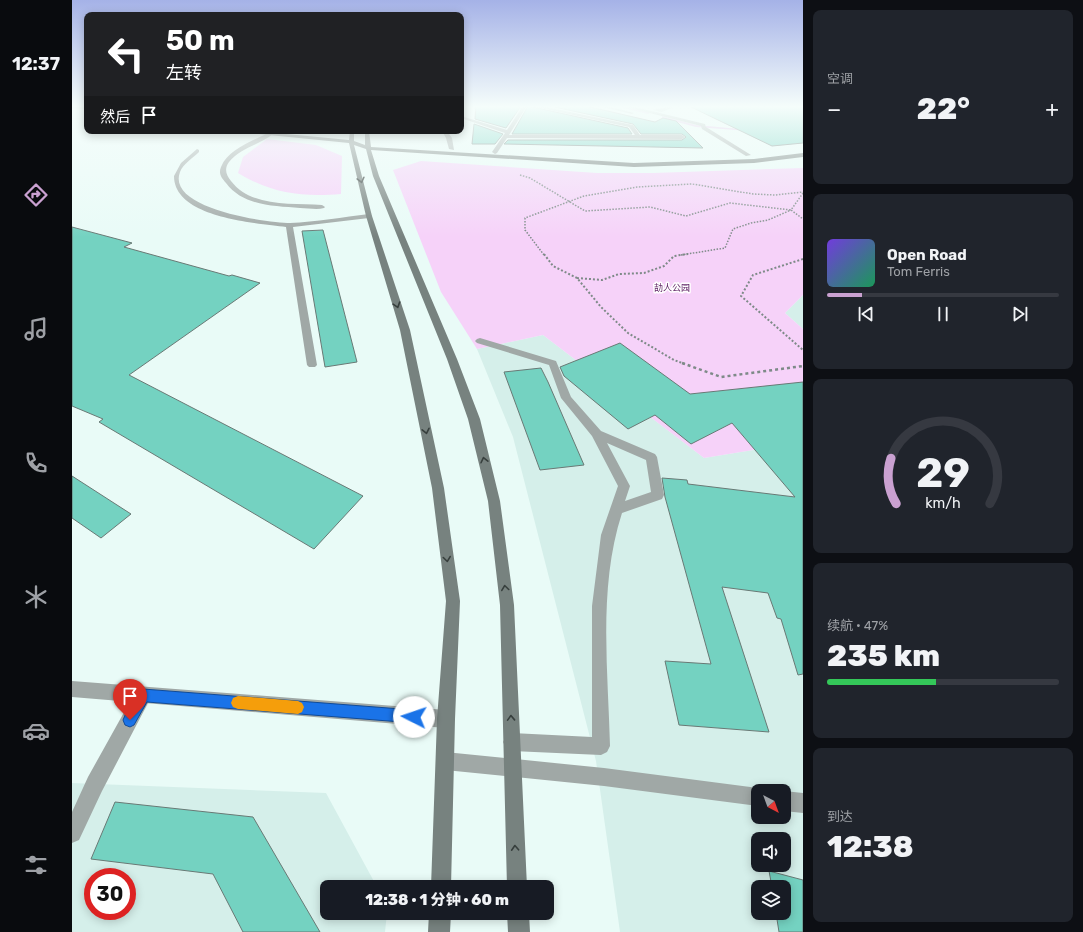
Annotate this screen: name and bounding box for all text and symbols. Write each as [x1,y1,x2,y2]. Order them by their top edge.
text: 50 m [166,24,235,57]
icon: left [100,28,152,80]
text: 12:37 [12,53,60,75]
text: 左转 [166,62,202,84]
text: 空调 [827,71,853,86]
text: 22° [917,91,970,127]
text: − [827,96,841,123]
text: + [1045,96,1059,123]
icon: arrive [138,104,160,126]
text: 然后 [100,108,130,126]
one-way arrow [356,177,364,183]
icon: directions [22,181,50,209]
text: Open Road [887,246,967,264]
text: Tom Ferris [887,264,950,279]
park label: 劼人公园 [654,283,690,293]
one-way arrow [392,301,401,308]
icon: previous [855,303,877,325]
icon: pause [932,303,954,325]
icon: next [1009,303,1031,325]
icon: music [22,315,50,343]
one-way arrow [421,428,430,434]
text: 29 [916,448,970,497]
icon: phone [22,449,50,477]
one-way arrow [480,457,488,463]
text: km/h [925,495,961,512]
one-way arrow [442,556,451,562]
icon: climate [22,583,50,611]
one-way arrow [501,585,510,591]
text: 续航 · 47% [827,618,888,633]
text: 235 km [827,638,940,674]
pin [113,679,147,720]
icon: arrive [119,685,141,707]
position arrow [393,696,435,738]
one-way arrow [507,715,516,721]
icon: car [22,717,50,745]
north arrow [751,784,791,824]
map controls [751,784,791,920]
text: 到达 [827,809,853,824]
text: 12:38 [827,829,914,865]
button: sound [751,832,791,872]
one-way arrow [511,845,520,851]
icon: filters [22,851,50,879]
speed limit sign: 30 [84,868,136,920]
button: layers [751,880,791,920]
text: 12:38 · 1 分钟 · 60 m [365,891,509,909]

